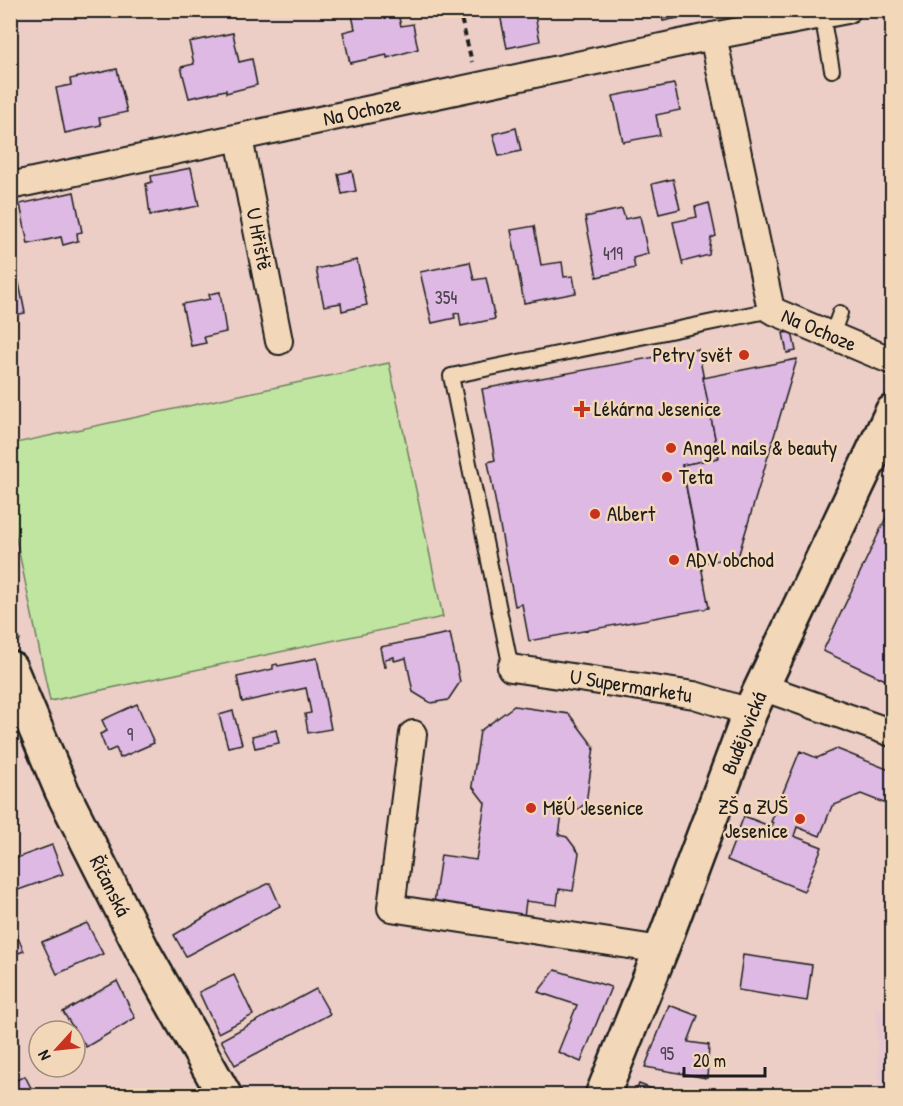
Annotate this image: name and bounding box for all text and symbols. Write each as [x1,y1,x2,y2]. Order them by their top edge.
street label: Na Ochoze [320,88,403,133]
street label: U Hřiště [239,205,280,272]
house number: 419 [603,241,623,266]
house number: 354 [435,285,457,310]
street label: Na Ochoze [777,301,861,358]
place label: Petry svět [652,340,733,369]
marker: Petry svět [737,348,751,362]
place label: Lékárna Jesenice [594,394,721,423]
marker: Lékárna Jesenice [575,402,589,416]
place label: Angel nails & beauty [683,433,838,462]
marker: Angel nails & beauty [664,441,678,455]
place label: Teta [679,462,713,491]
marker: Teta [660,470,674,484]
place label: Albert [607,499,656,528]
marker: Albert [588,507,602,521]
place label: ADV obchod [686,545,774,574]
marker: ADV obchod [667,553,681,567]
street label: U Supermarketu [568,662,695,710]
street label: Budějovická [714,687,773,779]
house number: 9 [127,722,134,747]
place label: ZŠ a ZUŠ Jesenice [718,792,788,845]
place label: MěÚ Jesenice [543,793,644,822]
marker: MěÚ Jesenice [524,801,538,815]
marker: ZŠ a ZUŠ Jesenice [793,812,807,826]
street label: Říčanská [83,850,138,921]
north arrow [27,1019,87,1079]
scale bar [684,1040,765,1078]
house number: 95 [660,1041,674,1066]
text: N [32,1047,55,1065]
text: 20 m [693,1048,726,1073]

